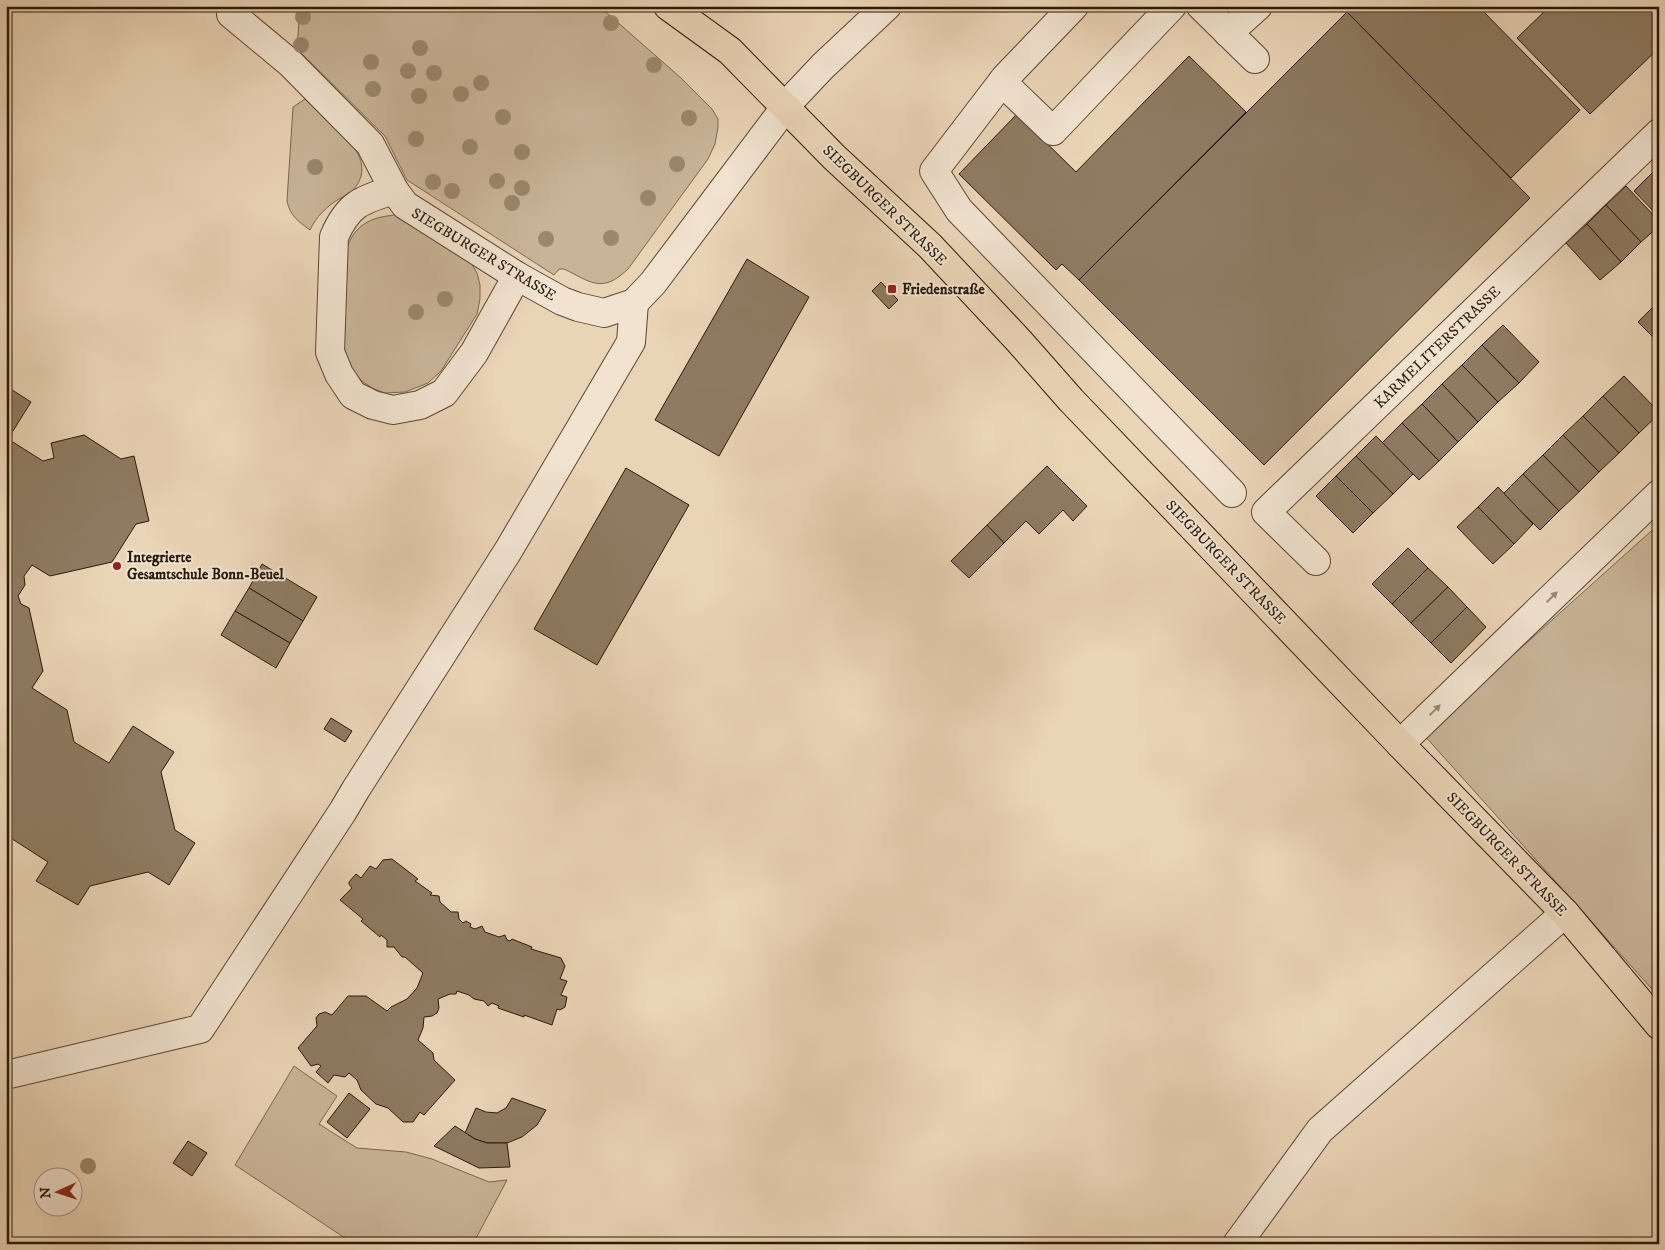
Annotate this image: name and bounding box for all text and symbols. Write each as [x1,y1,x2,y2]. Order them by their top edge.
street label: SIEGBURGER STRASSE [819,141,951,270]
street label: SIEGBURGER STRASSE [408,204,560,305]
place label: Friedenstraße [902,280,985,299]
street label: KARMELITERSTRASSE [1370,282,1505,413]
marker: Friedenstraße [886,283,898,295]
street label: SIEGBURGER STRASSE [1161,496,1290,629]
place label: Integrierte Gesamtschule Bonn-Beuel [127,548,284,584]
marker: Integrierte Gesamtschule Bonn-Beuel [111,560,123,572]
one-way arrow [1546,591,1558,603]
one-way arrow [1429,704,1441,716]
street label: SIEGBURGER STRASSE [1442,788,1571,921]
north arrow [32,1168,82,1218]
text: N [37,1186,55,1199]

